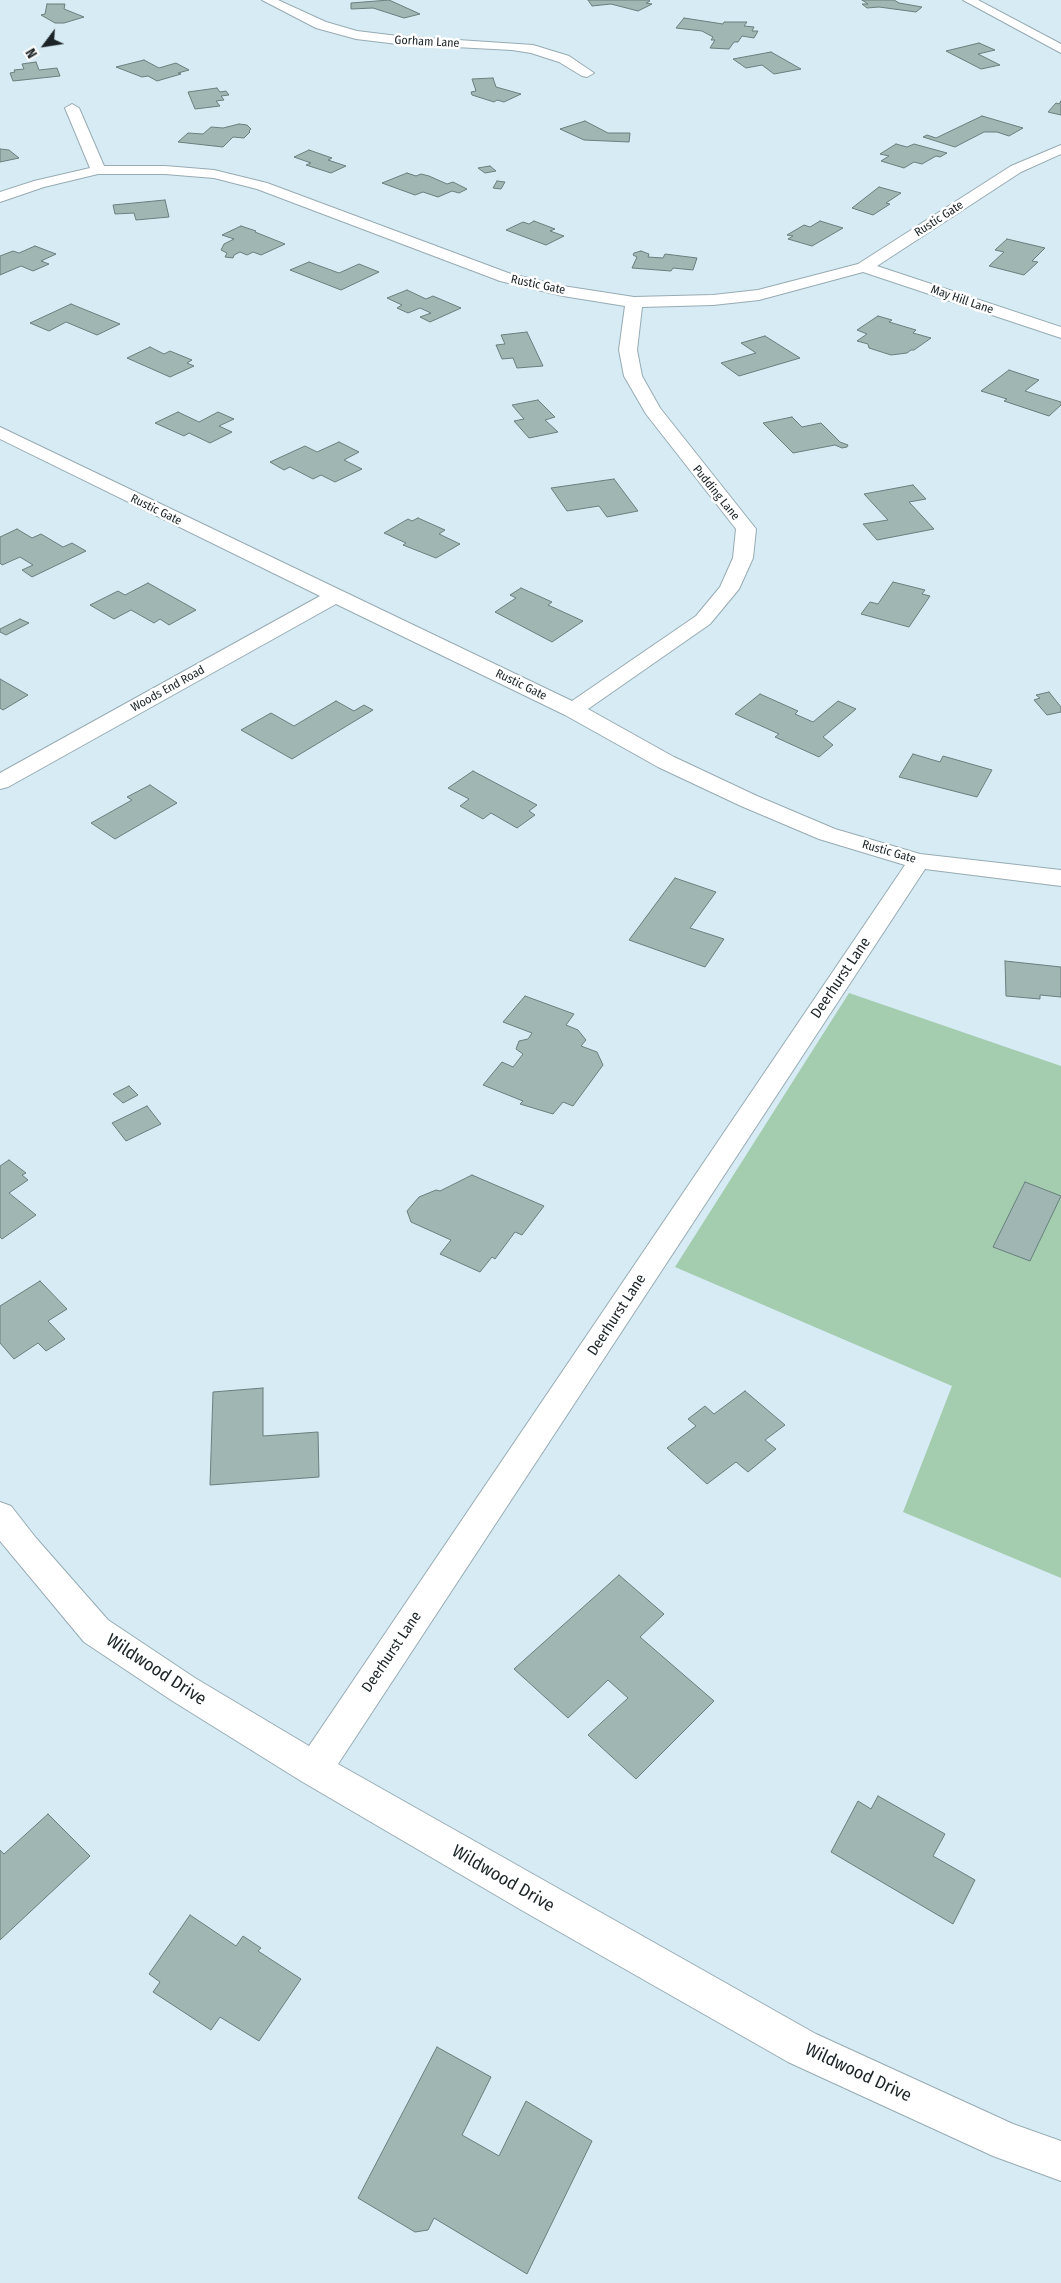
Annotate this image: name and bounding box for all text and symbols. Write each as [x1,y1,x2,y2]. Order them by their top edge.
north arrow [20,20,70,70]
street label: Gorham Lane [394,33,460,51]
text: N [22,45,41,61]
street label: Rustic Gate [912,198,966,240]
street label: Rustic Gate [509,272,567,298]
street label: May Hill Lane [929,283,995,317]
street label: Pudding Lane [690,463,742,523]
street label: Rustic Gate [128,491,184,529]
street label: Woods End Road [129,663,207,715]
street label: Rustic Gate [493,666,549,704]
street label: Rustic Gate [860,837,918,867]
street label: Deerhurst Lane [807,934,875,1022]
street label: Deerhurst Lane [584,1271,650,1359]
street label: Deerhurst Lane [358,1608,426,1696]
street label: Wildwood Drive [102,1630,210,1710]
street label: Wildwood Drive [448,1841,558,1917]
street label: Wildwood Drive [801,2039,915,2107]

